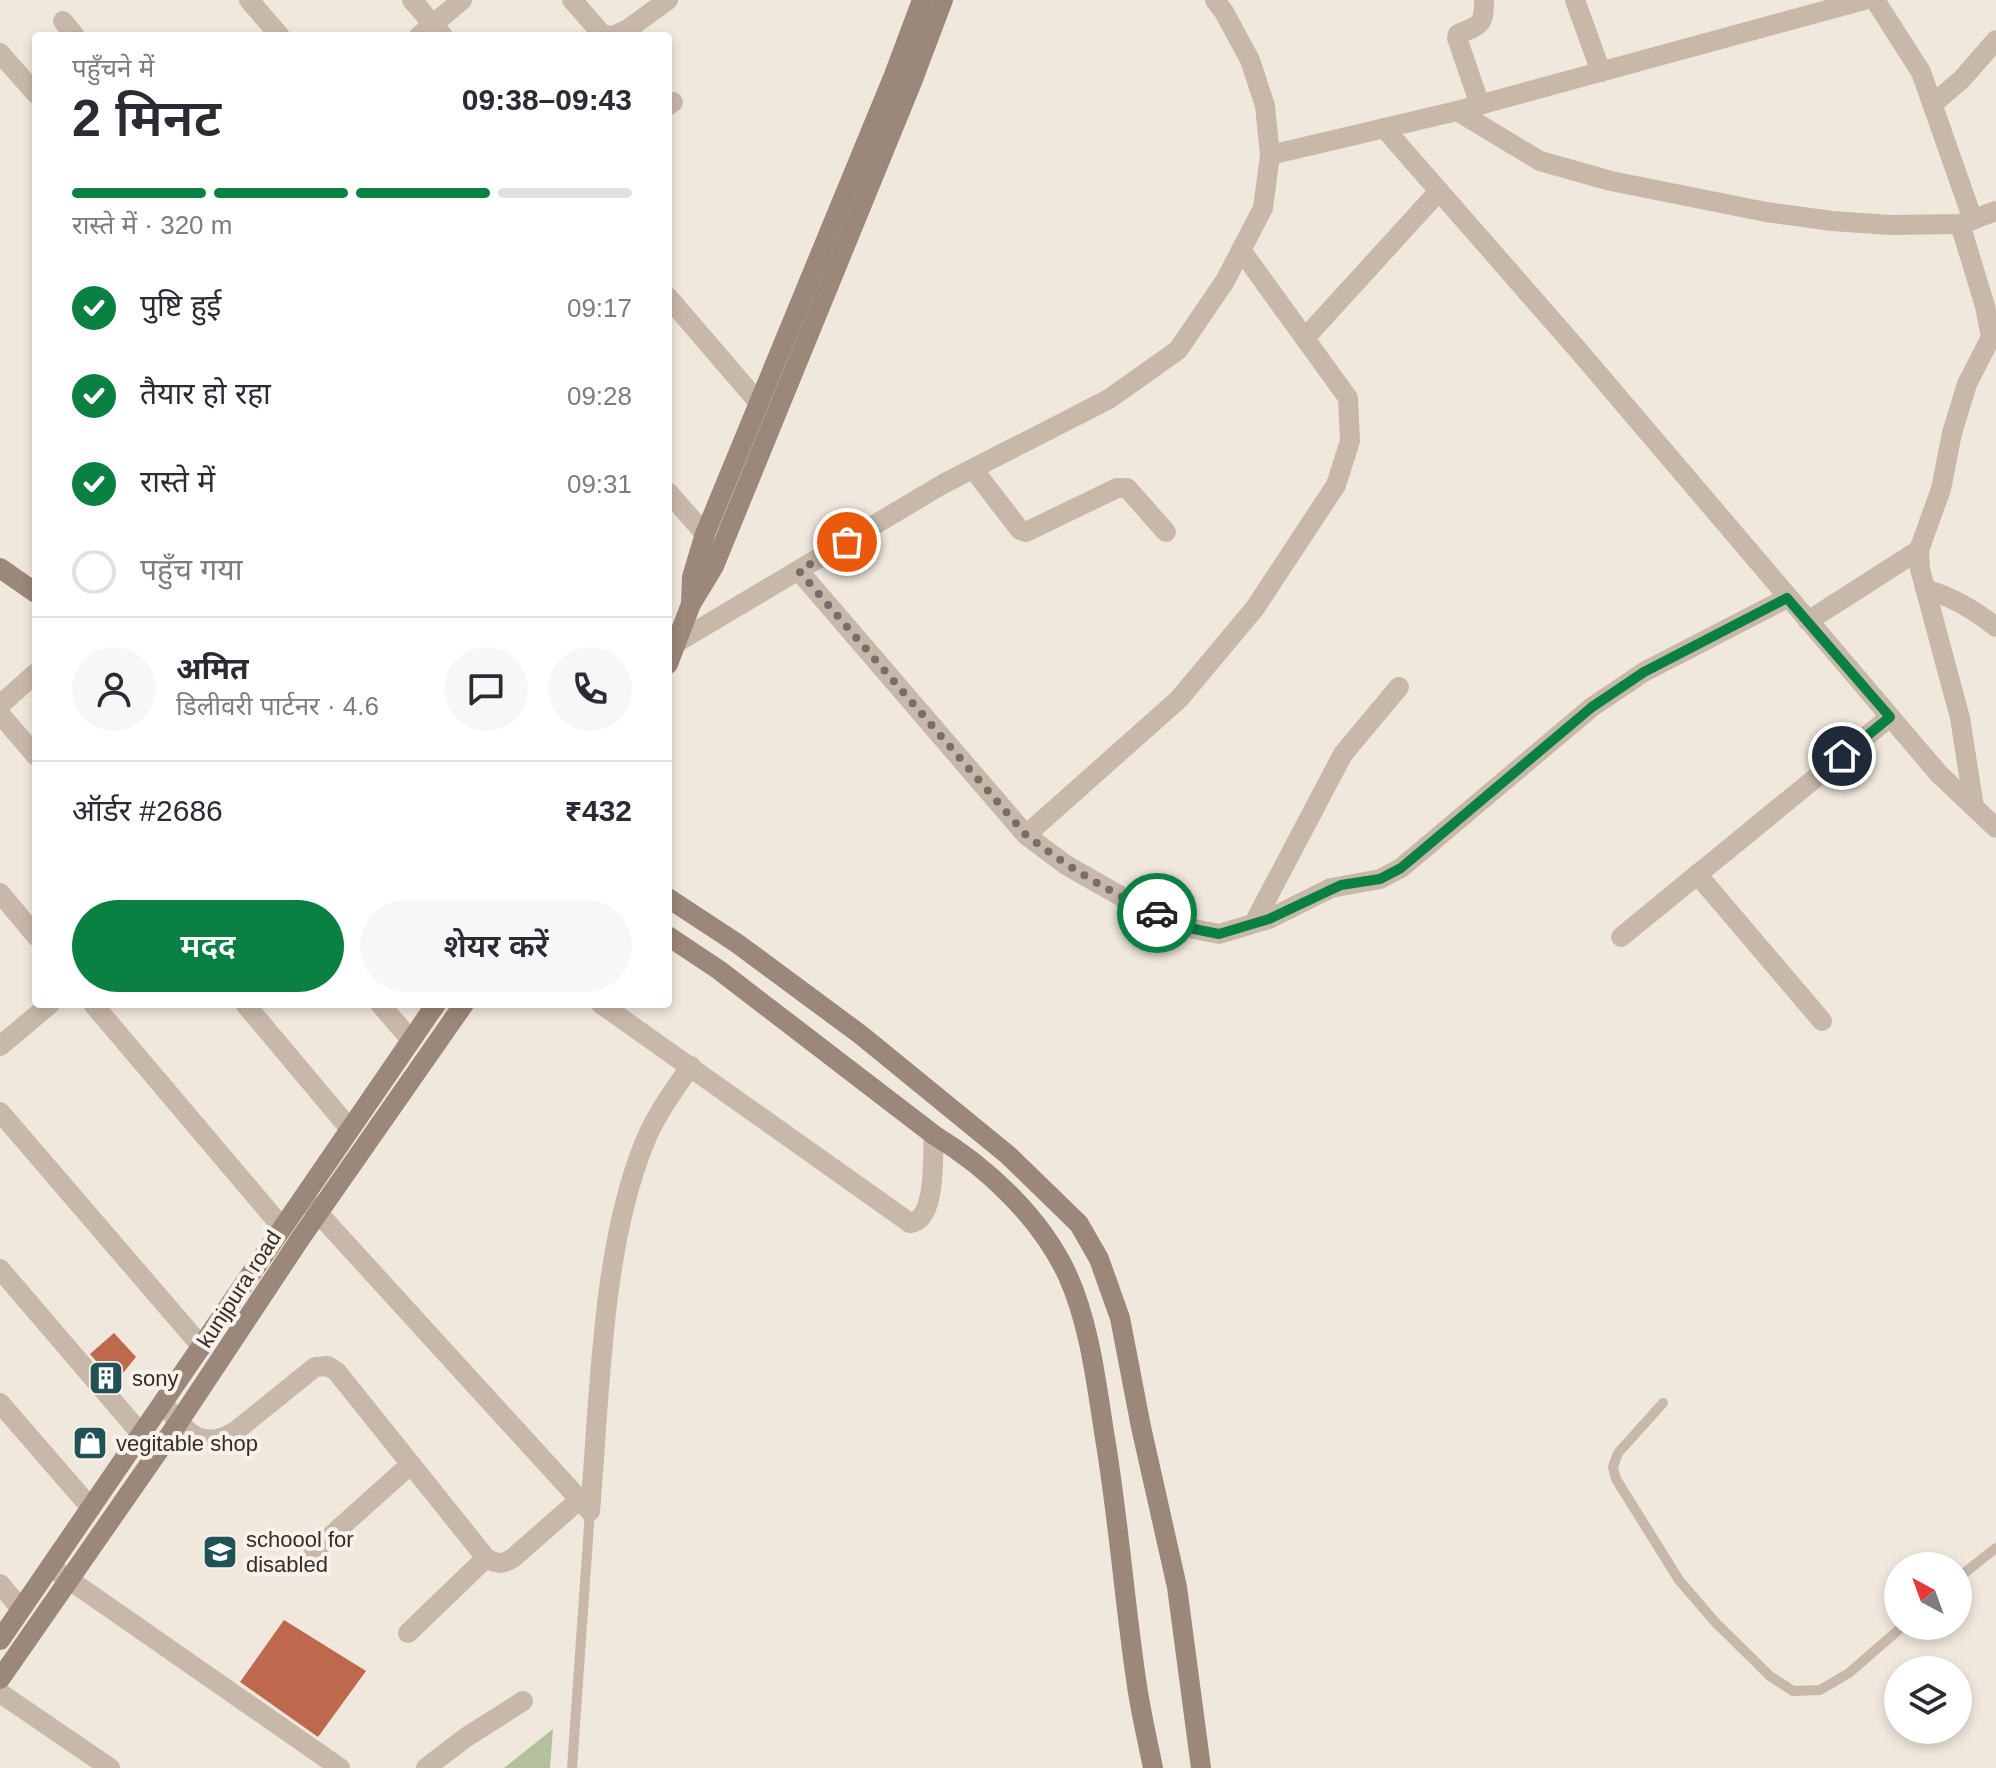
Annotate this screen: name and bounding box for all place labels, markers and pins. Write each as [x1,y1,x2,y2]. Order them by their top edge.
pin [813,508,881,576]
pin [1808,722,1876,790]
building icon: sony [87,1359,125,1397]
place label: sony [132,1366,178,1391]
shop icon: vegitable shop [71,1424,109,1462]
place label: vegitable shop [116,1431,258,1456]
place label: schoool for disabled [246,1527,354,1577]
school or university icon: schoool for disabled [201,1533,239,1571]

